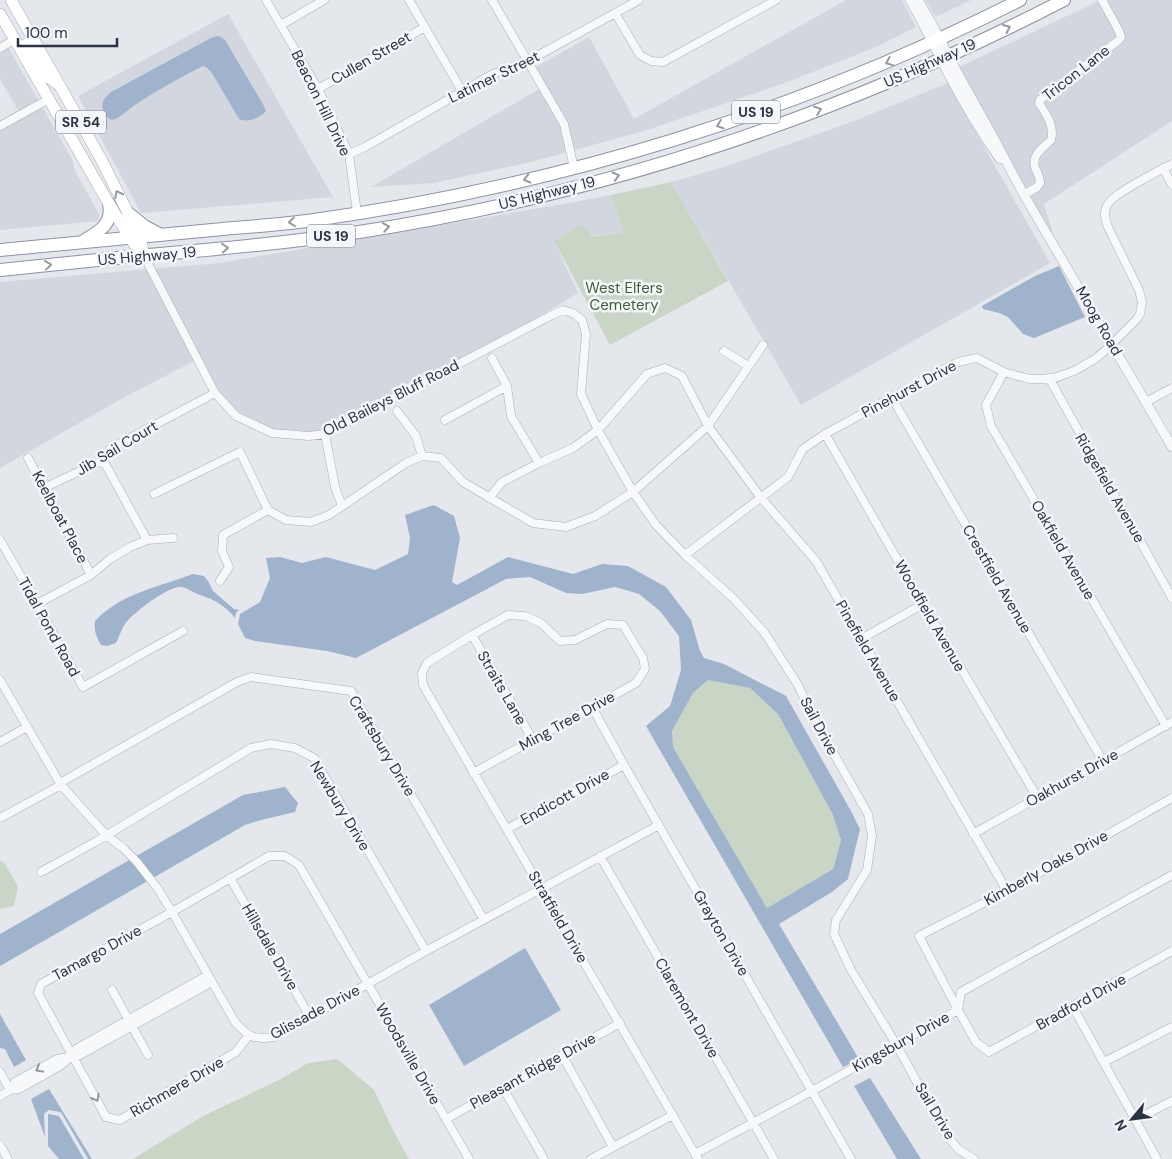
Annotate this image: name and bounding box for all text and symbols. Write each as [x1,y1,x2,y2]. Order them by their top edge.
scale bar [18,15,116,47]
text: 100 m [25,23,68,43]
one-way arrow [1002,24,1011,34]
street label: Cullen Street [327,27,415,89]
street label: US Highway 19 [881,34,979,92]
street label: Tricon Lane [1038,40,1114,106]
street label: Latimer Street [445,46,543,108]
street label: Beacon Hill Drive [287,47,355,159]
one-way arrow [885,55,894,66]
road number: US 19 [732,100,780,124]
one-way arrow [813,106,822,116]
road number: SR 54 [56,110,106,134]
one-way arrow [716,119,725,129]
street label: US Highway 19 [497,171,597,215]
one-way arrow [612,171,621,182]
one-way arrow [523,174,531,184]
one-way arrow [114,190,124,199]
one-way arrow [288,217,296,228]
one-way arrow [382,223,391,233]
road number: US 19 [307,225,355,248]
street label: US Highway 19 [97,242,197,270]
one-way arrow [221,243,229,254]
one-way arrow [45,260,53,271]
park label: West Elfers Cemetery [585,278,663,315]
street label: Moog Road [1071,282,1127,360]
street label: Old Baileys Bluff Road [320,355,462,441]
street label: Pinehurst Drive [858,356,960,422]
street label: Jib Sail Court [72,416,162,480]
street label: Ridgefield Avenue [1071,430,1149,546]
street label: Keelboat Place [27,467,93,567]
street label: Oakfield Avenue [1026,496,1100,604]
street label: Crestfield Avenue [958,521,1036,637]
street label: Woodfield Avenue [890,557,970,675]
street label: Tidal Pond Road [13,574,85,680]
street label: Pinefield Avenue [831,597,905,705]
street label: Straits Lane [473,647,531,729]
street label: Ming Tree Drive [516,686,618,756]
street label: Craftsbury Drive [344,692,420,800]
street label: Sail Drive [795,693,843,759]
street label: Oakhurst Drive [1022,744,1122,812]
street label: Newbury Drive [305,757,375,855]
street label: Endicott Drive [517,764,613,830]
street label: Kimberly Oaks Drive [980,826,1112,910]
street label: Stratfield Drive [524,867,592,967]
street label: Grayton Drive [688,886,754,980]
street label: Hillsdale Drive [237,900,303,994]
street label: Tamargo Drive [49,920,145,986]
street label: Claremont Drive [650,954,724,1062]
street label: Bradford Drive [1032,969,1130,1035]
street label: Glissade Drive [267,980,363,1044]
street label: Woodsville Drive [371,1000,445,1108]
street label: Kingsbury Drive [849,1007,953,1077]
street label: Pleasant Ridge Drive [467,1028,599,1114]
street label: Richmere Drive [127,1052,227,1122]
one-way arrow [35,1063,44,1073]
street label: Sail Drive [910,1079,960,1143]
one-way arrow [89,1093,99,1102]
north arrow [1107,1094,1157,1144]
text: N [1110,1116,1131,1134]

